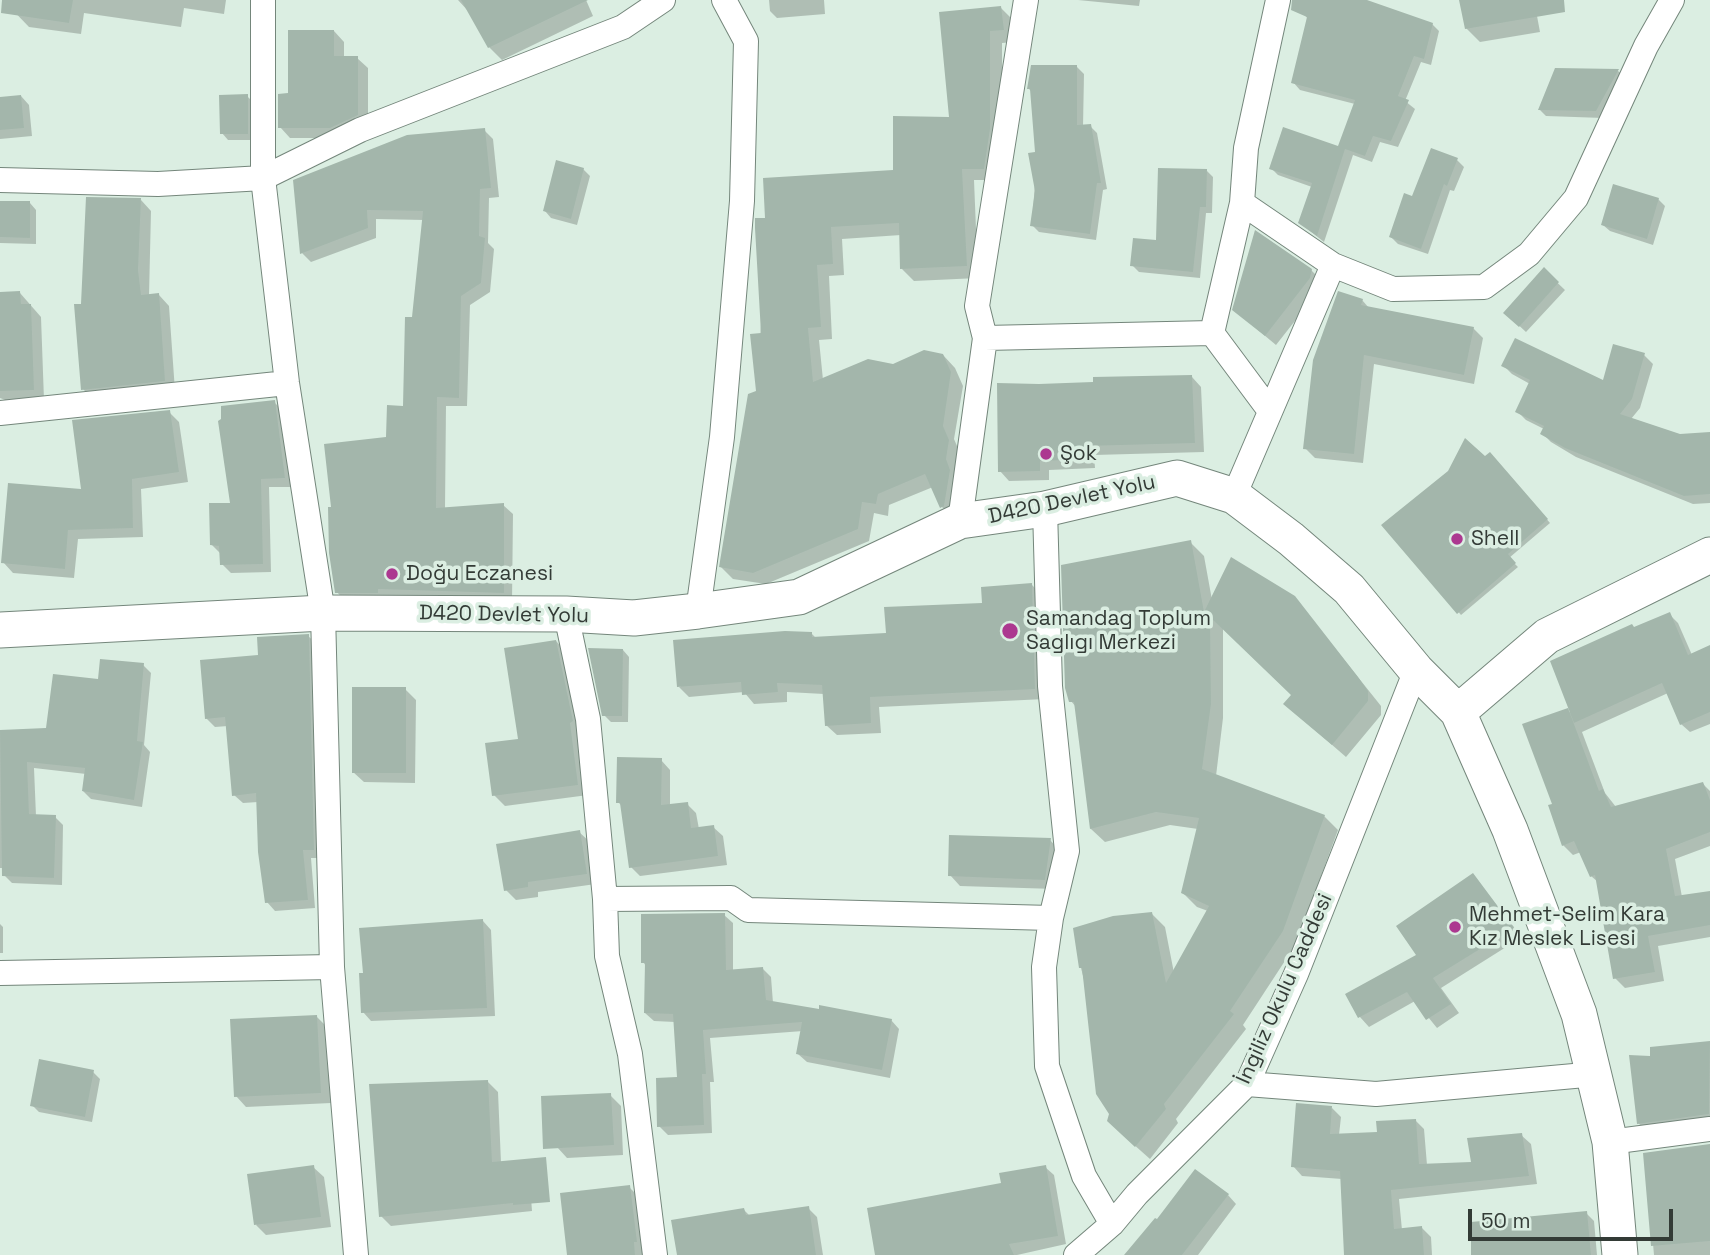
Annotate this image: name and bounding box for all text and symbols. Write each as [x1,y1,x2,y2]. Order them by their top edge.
place label: Şok [1060,441,1097,467]
marker: Şok [1038,446,1054,462]
street label: D420 Devlet Yolu [986,470,1158,530]
place label: Shell [1471,526,1519,552]
marker: Shell [1449,531,1465,547]
place label: Doğu Eczanesi [406,561,553,587]
marker: Doğu Eczanesi [384,566,400,582]
street label: D420 Devlet Yolu [419,601,589,629]
place label: Samandag Toplum Saglıgı Merkezi [1026,606,1211,656]
marker: Samandag Toplum Saglıgı Merkezi [1000,621,1020,641]
street label: İngiliz Okulu Caddesi [1232,890,1338,1088]
place label: Mehmet-Selim Kara Kız Meslek Lisesi [1469,902,1665,952]
marker: Mehmet-Selim Kara Kız Meslek Lisesi [1447,919,1463,935]
scale bar [1472,1196,1677,1240]
text: 50 m [1481,1207,1531,1234]

